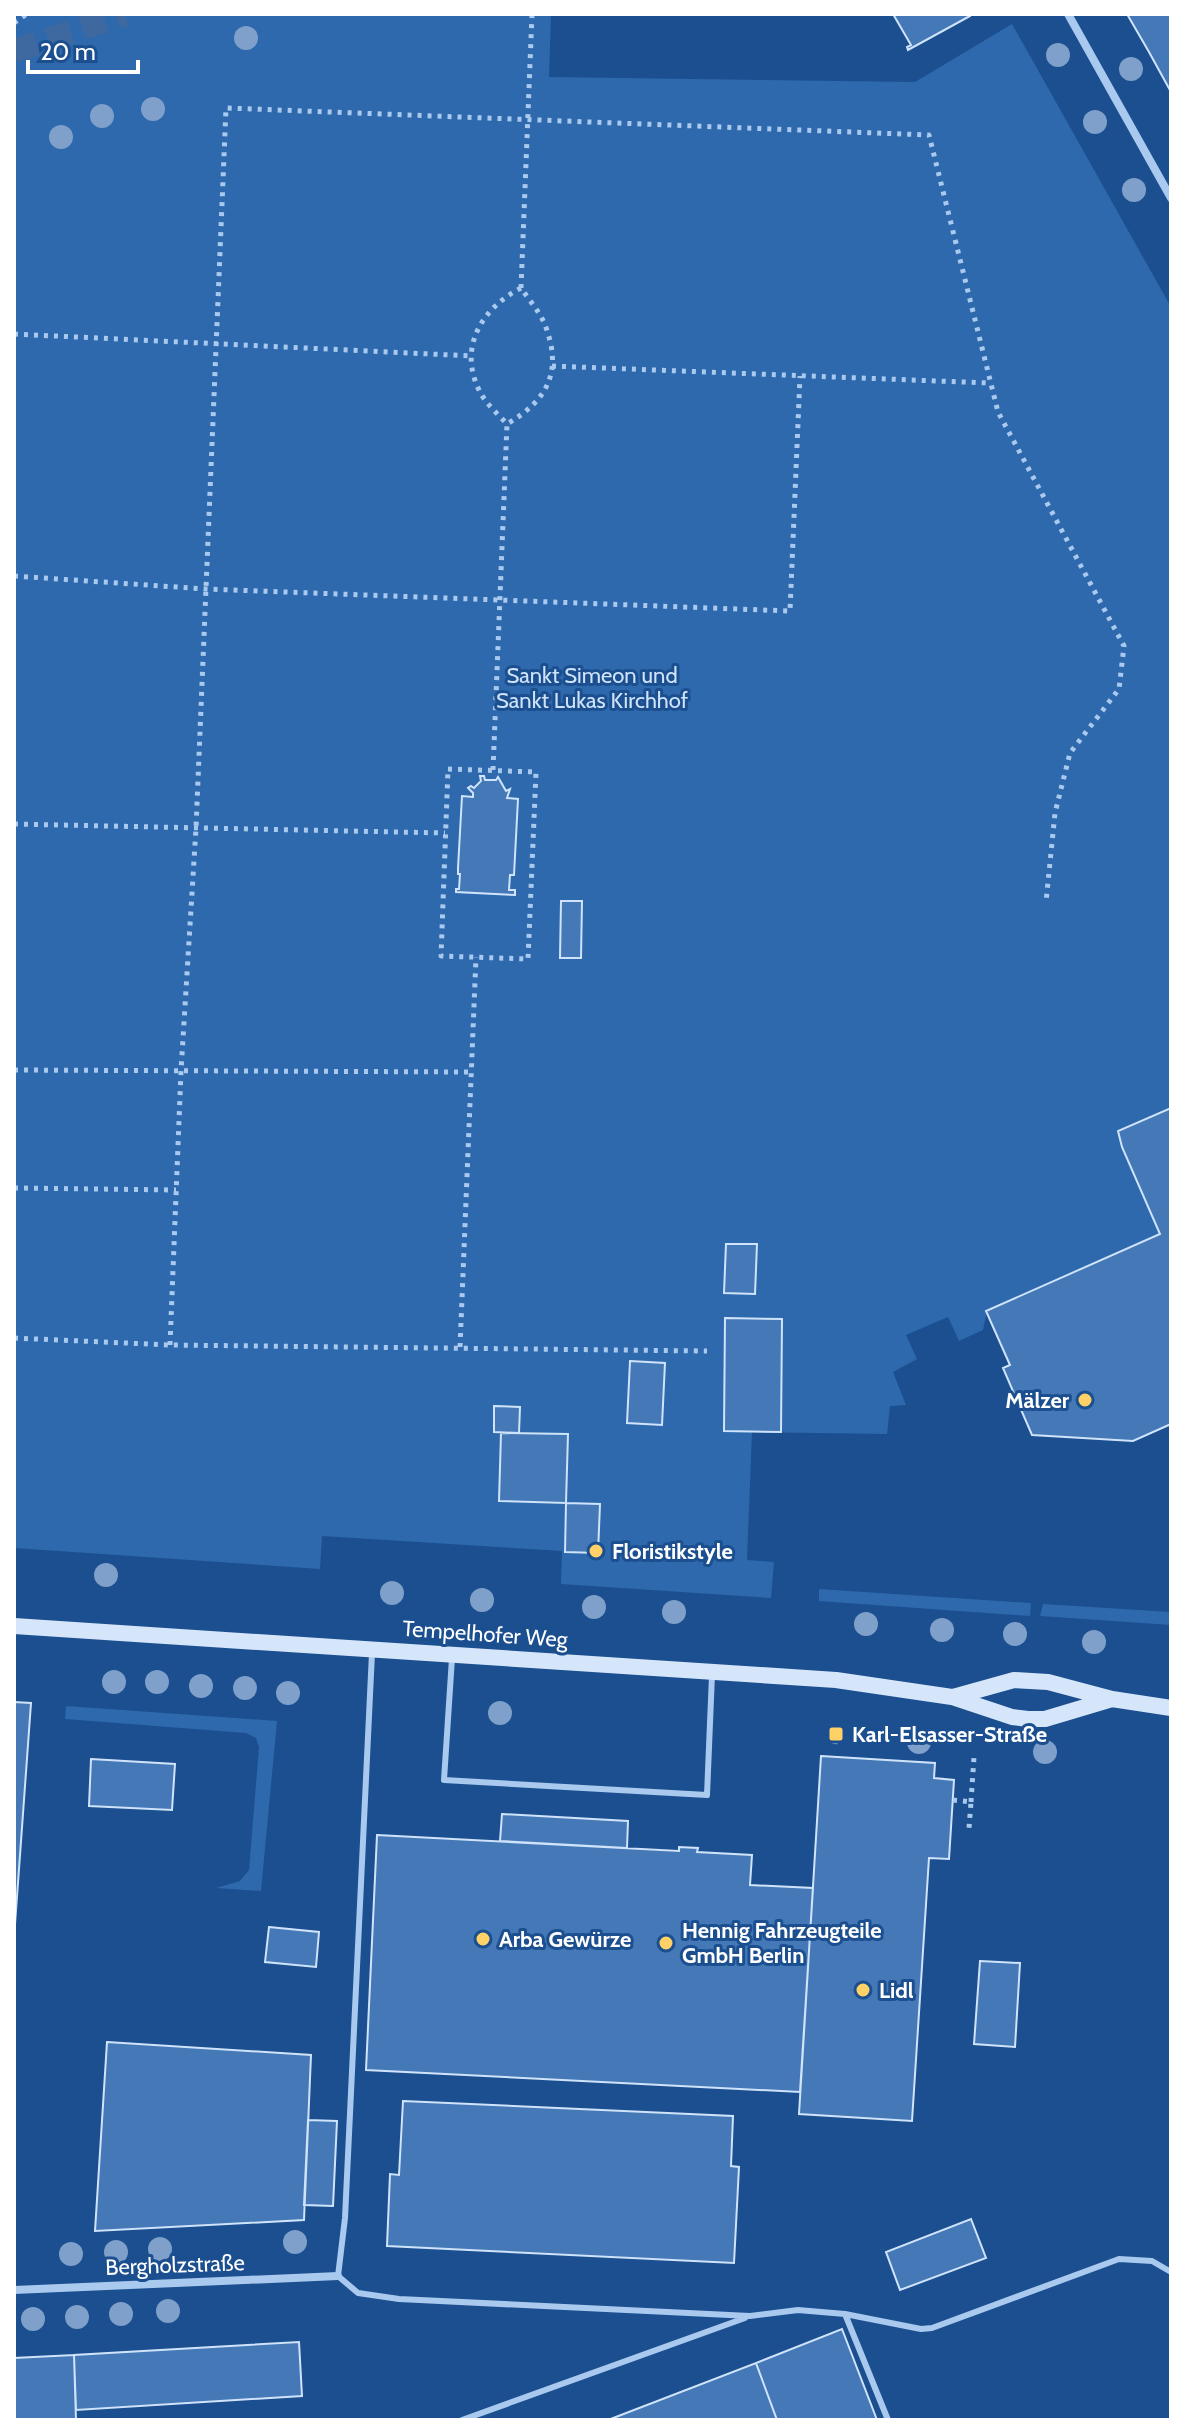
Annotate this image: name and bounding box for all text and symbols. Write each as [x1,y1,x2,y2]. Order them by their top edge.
scale bar [28,24,138,74]
text: 20 m [40,37,96,66]
park label: Sankt Simeon und Sankt Lukas Kirchhof [496,662,688,714]
place label: Mälzer [1005,1387,1070,1414]
marker: Mälzer [1076,1391,1094,1409]
place label: Floristikstyle [612,1538,733,1565]
marker: Floristikstyle [587,1542,605,1560]
street label: Tempelhofer Weg [401,1615,570,1653]
place label: Karl-Elsasser-Straße [852,1721,1047,1748]
marker: Karl-Elsasser-Straße [827,1725,845,1743]
place label: Hennig Fahrzeugteile GmbH Berlin [682,1917,882,1969]
place label: Arba Gewürze [499,1926,631,1953]
marker: Arba Gewürze [474,1930,492,1948]
marker: Hennig Fahrzeugteile GmbH Berlin [657,1934,675,1952]
place label: Lidl [879,1977,914,2004]
marker: Lidl [854,1981,872,1999]
street label: Bergholzstraße [105,2249,245,2281]

